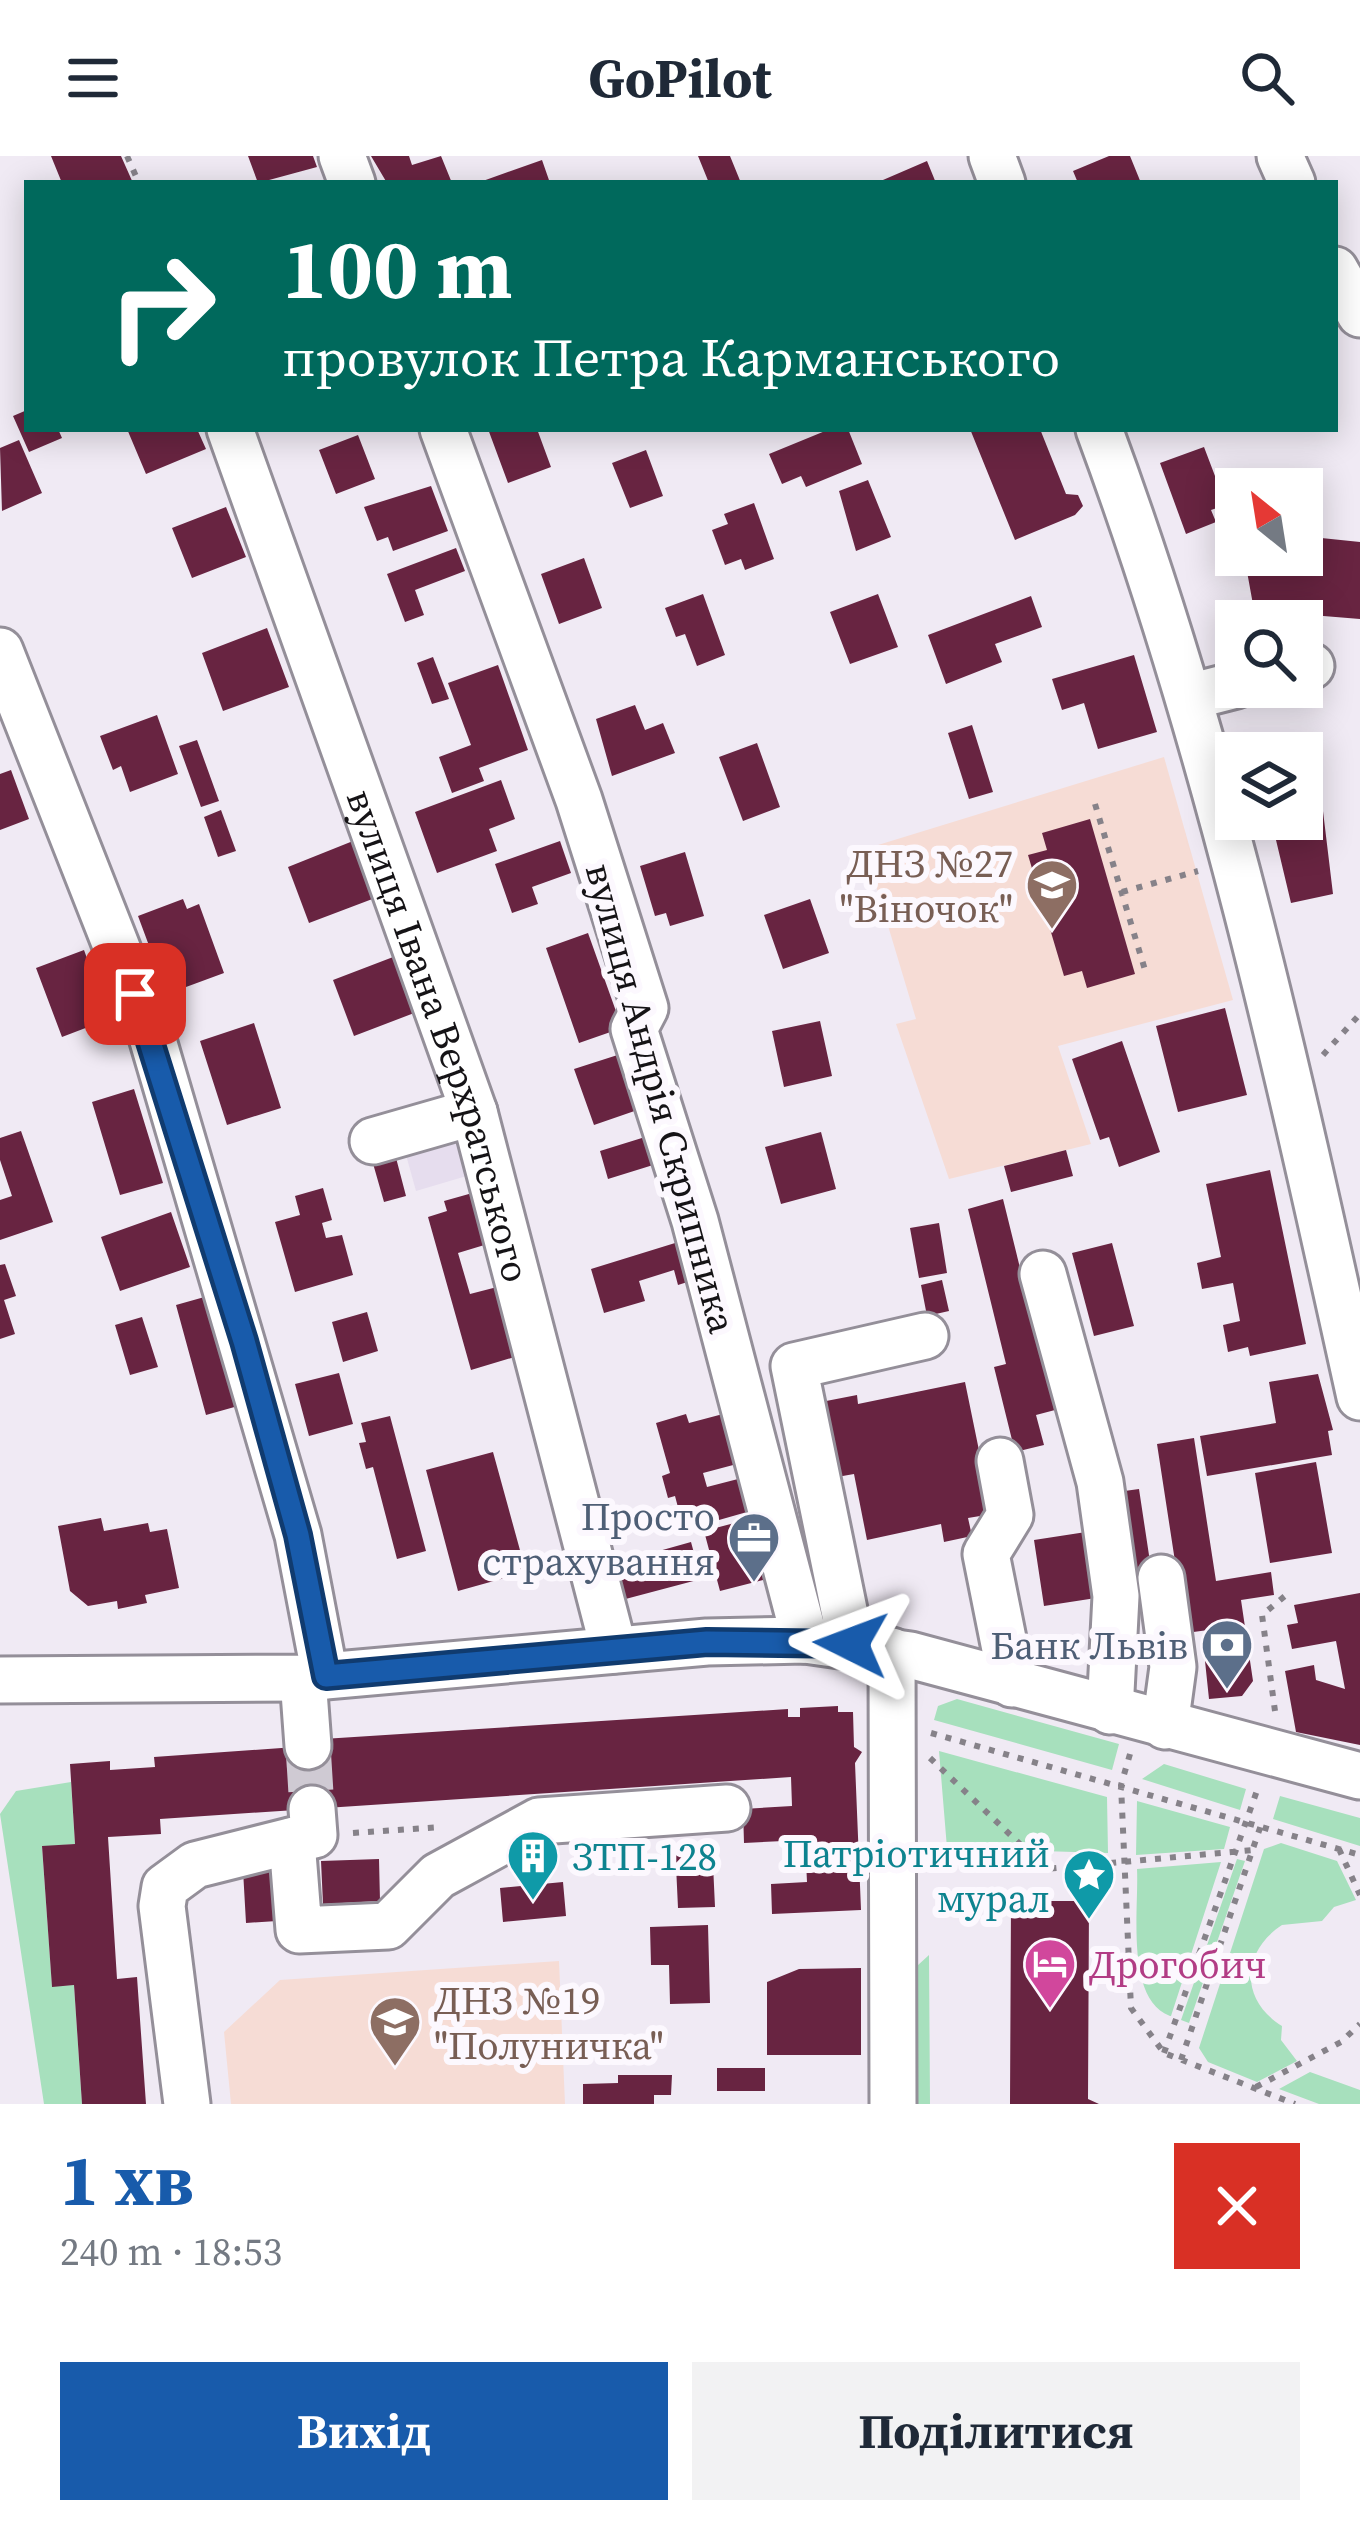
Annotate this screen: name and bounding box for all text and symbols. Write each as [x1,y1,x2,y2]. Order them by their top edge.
text: GoPilot [588,41,772,115]
icon: menu [60,45,126,111]
icon: search [1234,45,1300,111]
text: 100 m [282,211,513,326]
icon: right [84,228,240,384]
text: провулок Петра Карманського [282,320,1060,394]
north arrow [1215,468,1323,576]
map controls [1215,468,1323,840]
button: search [1215,600,1323,708]
button: layers [1215,732,1323,840]
street label: вулиця Івана Верхратського [334,782,544,1288]
place label: ДНЗ №27 "Віночок" [840,837,1013,935]
street label: вулиця Андрія Скрипника [573,857,749,1339]
school or university icon: ДНЗ №27 "Віночок" [1024,857,1080,931]
pin [84,943,186,1045]
icon: arrive [102,961,168,1027]
place label: Просто страхування [482,1490,715,1588]
office icon: Просто страхування [726,1510,782,1584]
position arrow [788,1581,914,1707]
bank icon: Банк Львів [1199,1617,1255,1691]
place label: Банк Львів [990,1619,1188,1672]
place label: Патріотичний мурал [783,1827,1050,1925]
building icon: ЗТП-128 [505,1828,561,1902]
place label: ЗТП-128 [572,1830,717,1883]
place icon: Патріотичний мурал [1061,1847,1117,1921]
hotel icon: Дрогобич [1022,1936,1078,2010]
place label: Дрогобич [1089,1938,1267,1991]
place label: ДНЗ №19 "Полуничка" [434,1974,664,2072]
school or university icon: ДНЗ №19 "Полуничка" [367,1994,423,2068]
text: 1 хв [60,2130,194,2229]
button: close [1174,2143,1300,2269]
text: 240 m · 18:53 [60,2225,282,2278]
button: Вихід [60,2362,668,2500]
button: Поділитися [692,2362,1300,2500]

